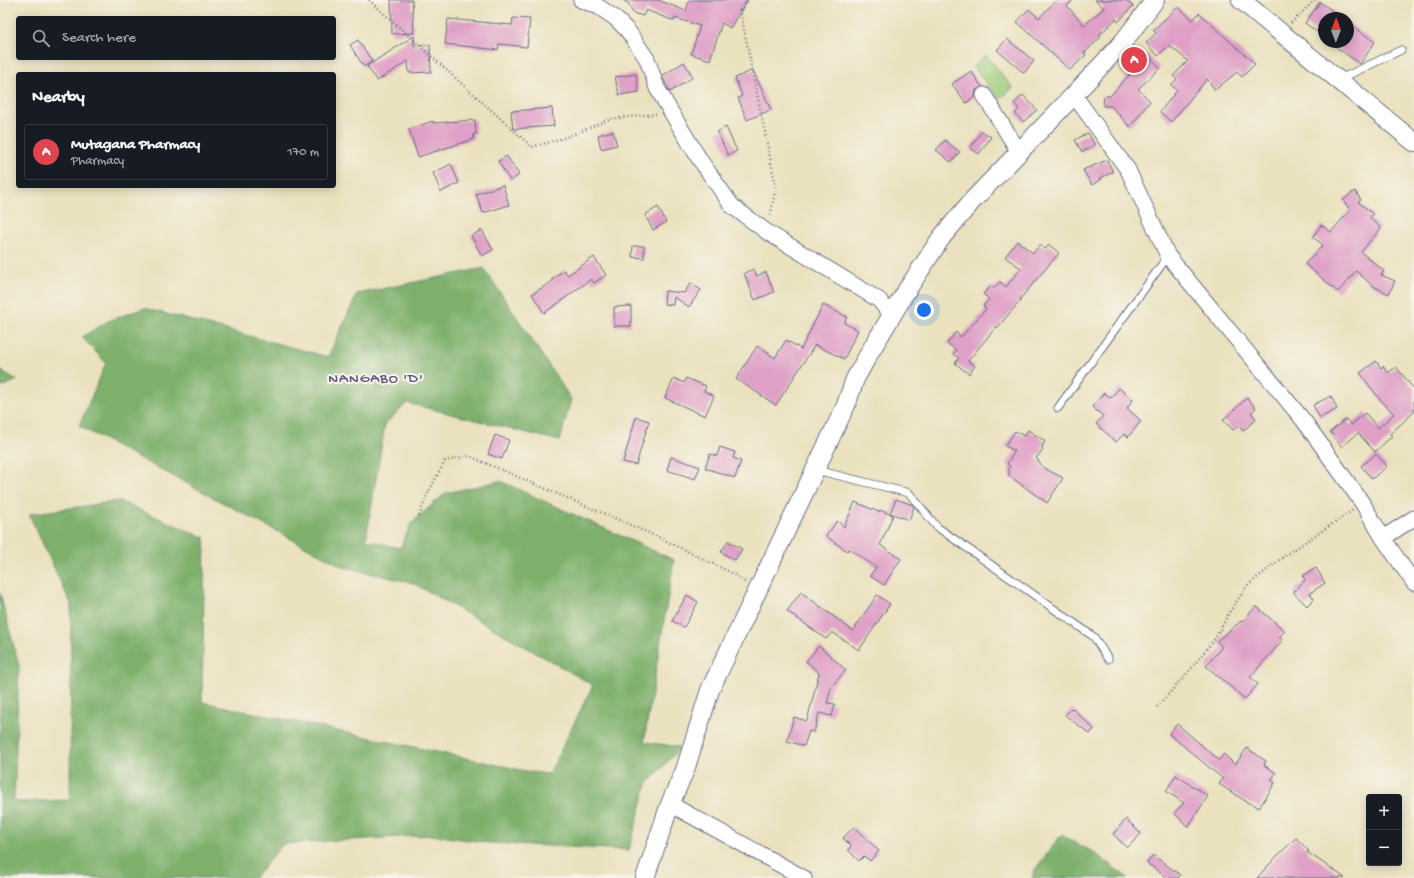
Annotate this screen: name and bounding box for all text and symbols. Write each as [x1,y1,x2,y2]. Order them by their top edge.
north arrow [1318,12,1354,48]
search box [16,16,336,60]
icon: search [30,27,52,49]
text: Search here [62,29,136,47]
pin: A [1121,45,1147,75]
text: Nearby [32,88,85,108]
text: Mutagana Pharmacy [71,136,200,154]
text: A [42,145,50,160]
text: 170 m [287,145,319,160]
text: Pharmacy [71,154,124,169]
your location [914,300,934,320]
district label: NANGABO 'D' [328,370,424,388]
map controls [1366,794,1402,866]
button: + [1366,794,1402,830]
button: − [1366,830,1402,866]

